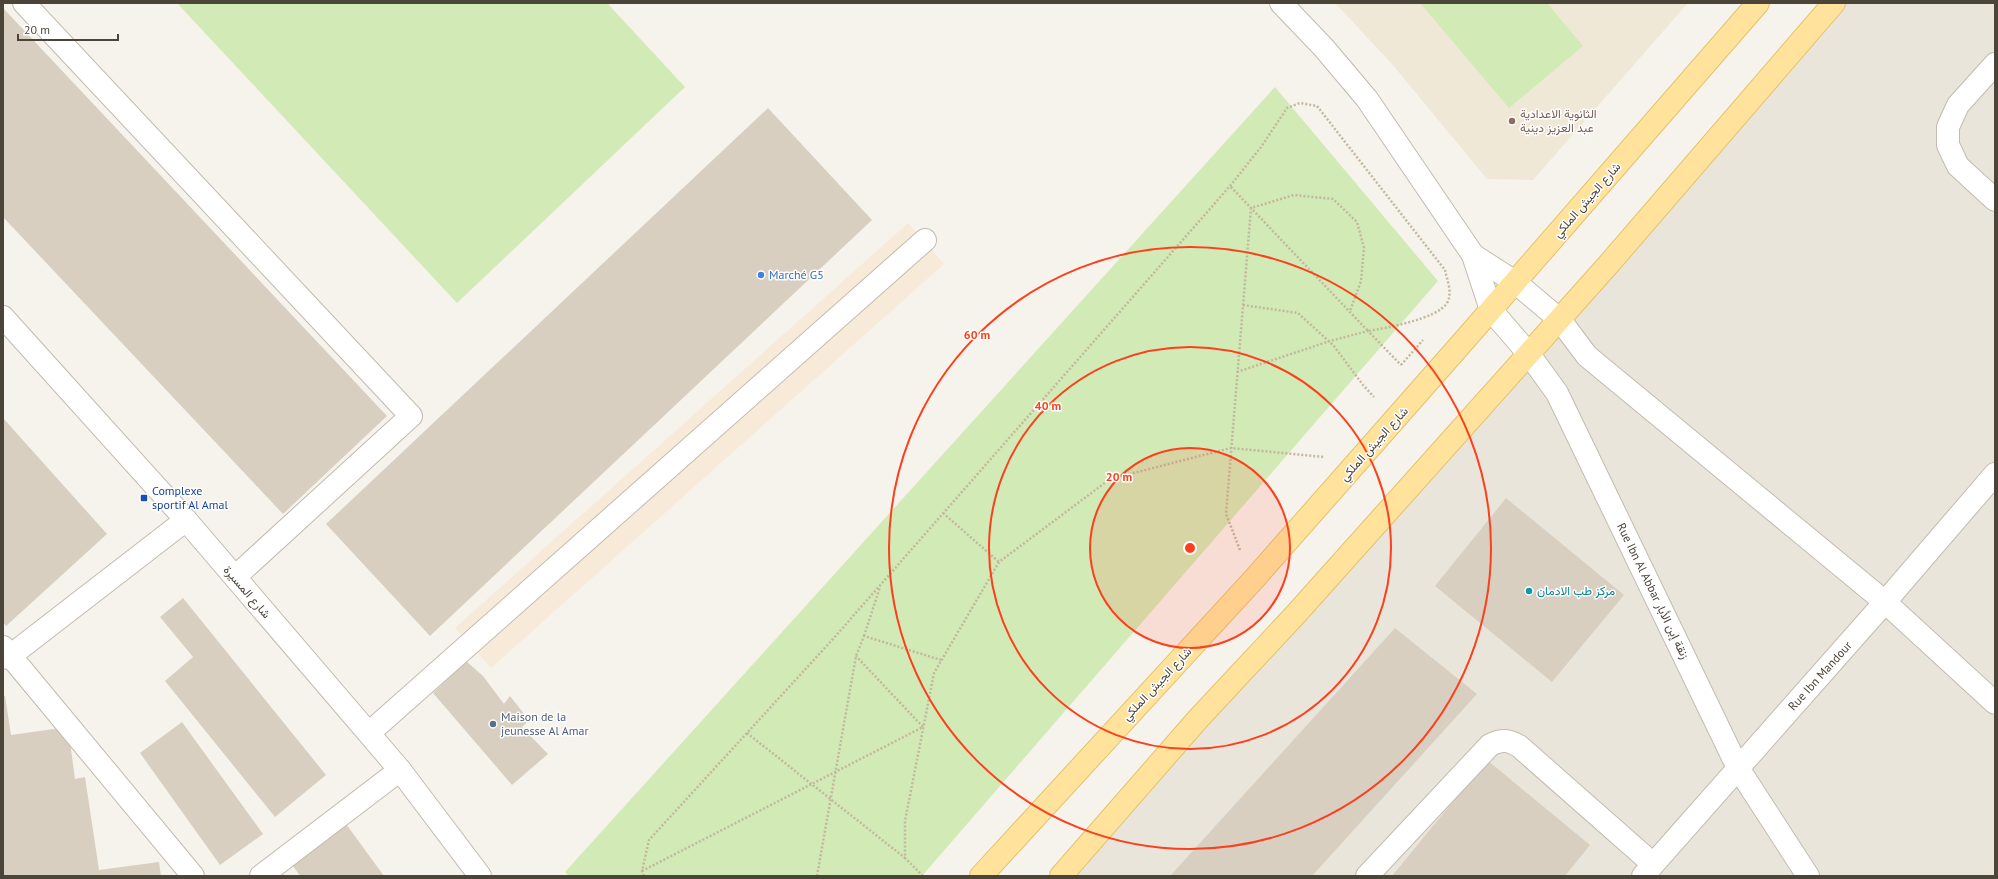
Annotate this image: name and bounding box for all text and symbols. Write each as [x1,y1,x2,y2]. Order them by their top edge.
scale bar [18,16,118,42]
text: 20 m [24,22,50,37]
place label: الثانوية الاعدادية عبد العزيز دينية [1520,106,1597,136]
marker: الثانوية الاعدادية عبد العزيز دينية [1507,116,1517,126]
street label: شارع الجيش الملكي [1550,159,1626,242]
place label: Marché G5 [769,267,824,282]
marker: Marché G5 [756,270,766,280]
text: 60 m [964,327,990,342]
text: 40 m [1035,398,1061,413]
street label: شارع الجيش الملكي [1336,403,1413,486]
text: 20 m [1106,469,1132,484]
place label: Complexe sportif Al Amal [152,483,228,512]
marker: Complexe sportif Al Amal [139,493,149,503]
street label: Rue Ibn Al Abbar زنقة إبن الأبار [1613,520,1693,662]
centre of rings [1183,541,1197,555]
street label: شارع المسيرة [219,562,274,622]
place label: مركز طب الادمان [1537,583,1615,599]
marker: مركز طب الادمان [1524,586,1534,596]
street label: Rue Ibn Mandour [1785,638,1855,713]
street label: شارع الجيش الملكي [1119,644,1197,726]
place label: Maison de la jeunesse Al Amar [501,709,589,738]
marker: Maison de la jeunesse Al Amar [488,719,498,729]

